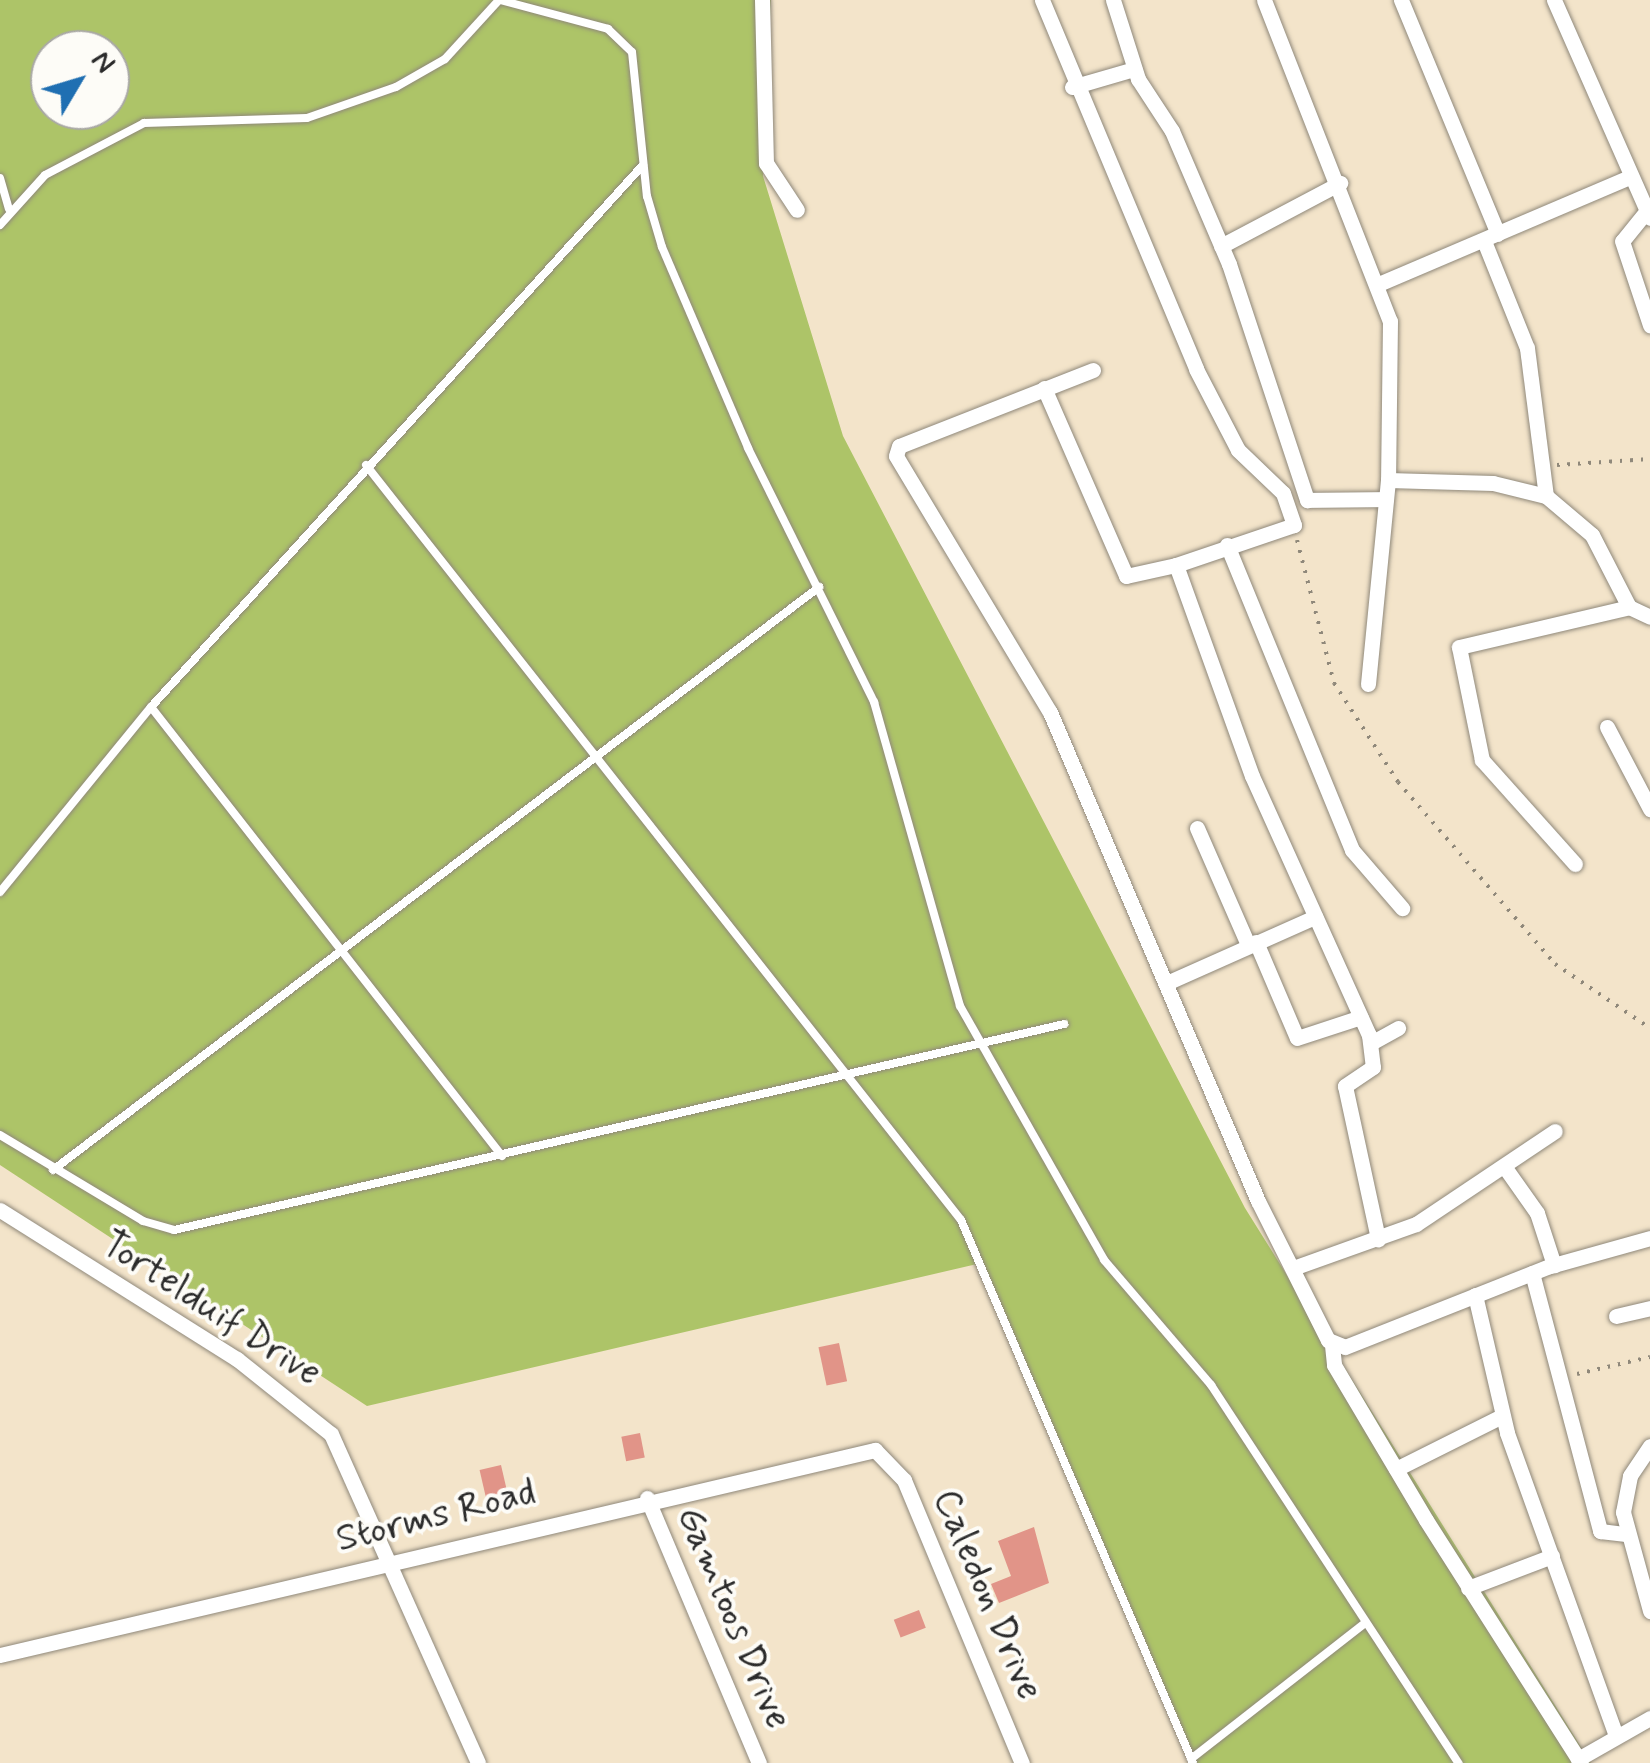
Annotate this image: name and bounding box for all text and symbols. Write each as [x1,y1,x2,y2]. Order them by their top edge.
north arrow [30,30,130,130]
text: N [82,44,123,81]
street label: Tortelduif Drive [93,1221,329,1397]
street label: Storms Road [333,1469,539,1563]
street label: Caledon Drive [923,1484,1051,1706]
street label: Gamtoos Drive [666,1501,800,1735]

